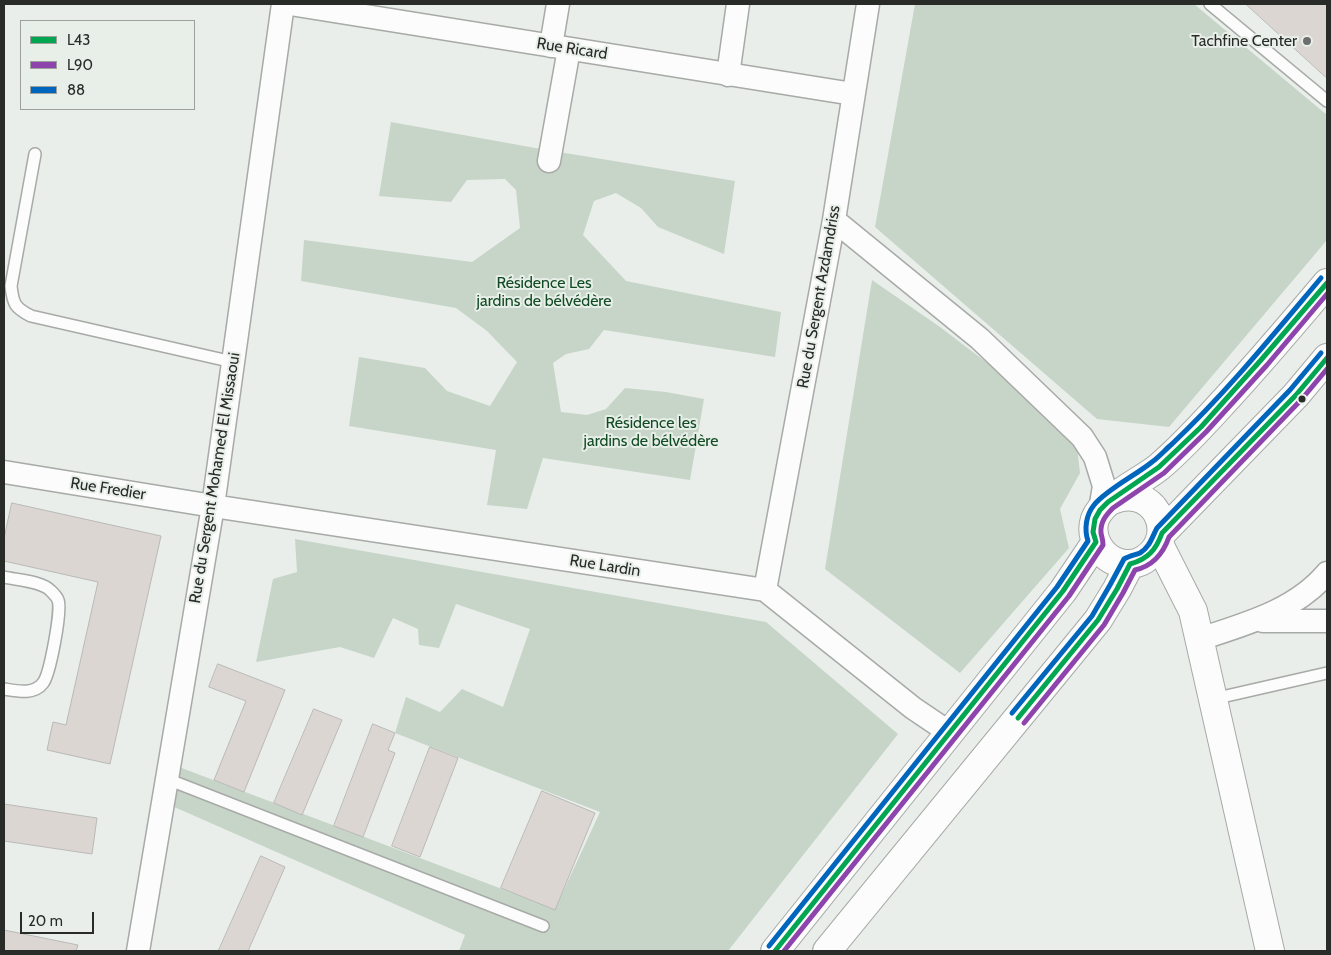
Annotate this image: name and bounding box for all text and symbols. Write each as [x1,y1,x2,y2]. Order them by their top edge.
legend [20,20,195,110]
text: L43 [67,31,90,49]
place label: Tachfine Center [1191,31,1297,51]
street label: Rue Ricard [535,34,609,64]
marker: Tachfine Center [1301,35,1313,47]
text: L90 [67,56,93,74]
text: 88 [67,81,85,99]
street label: Rue du Sergent Azdamdriss [793,204,845,390]
park label: Résidence Les jardins de bélvédère [477,273,611,311]
street label: Rue du Sergent Mohamed El Missaoui [186,351,244,605]
unlabelled marker [1297,394,1307,404]
park label: Résidence les jardins de bélvédère [584,413,718,451]
street label: Rue Fredier [69,474,147,504]
street label: Rue Lardin [568,551,642,581]
scale bar [22,902,96,934]
text: 20 m [28,912,63,930]

